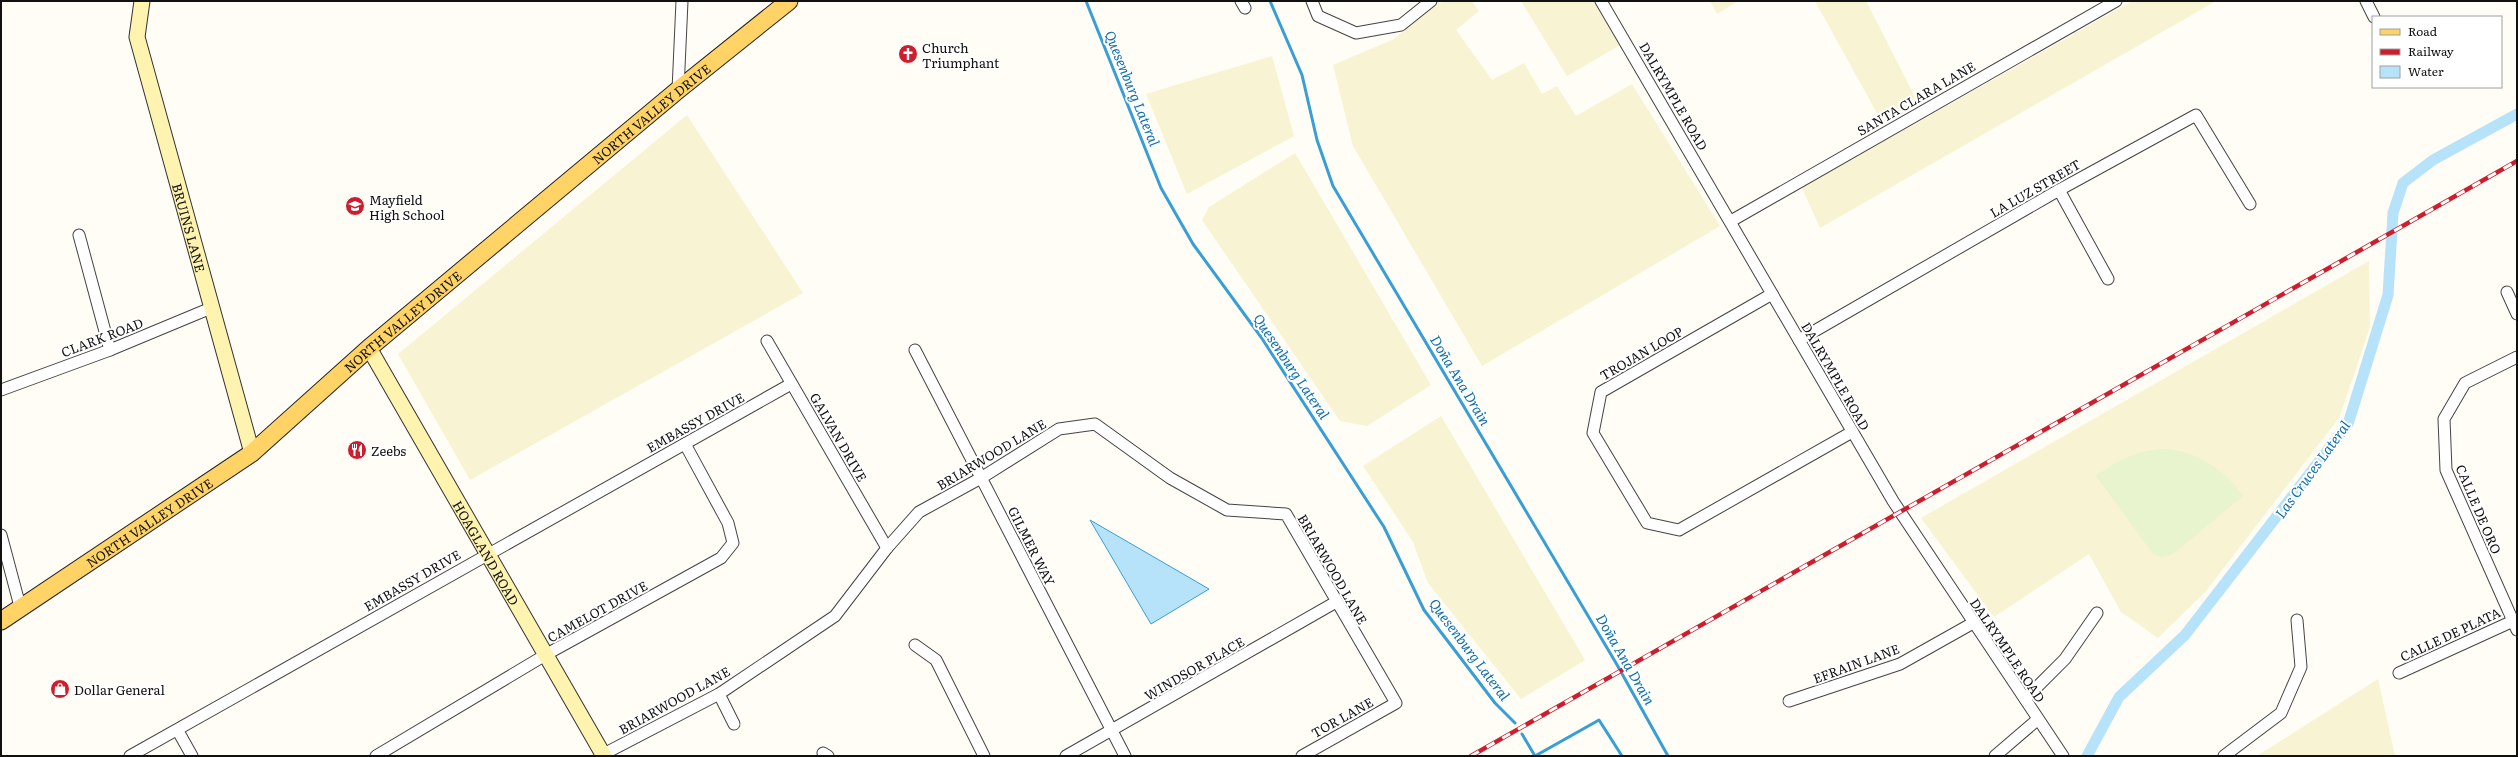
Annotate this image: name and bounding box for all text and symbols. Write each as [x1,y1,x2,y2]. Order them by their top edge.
legend [2372,16,2502,88]
text: Road [2408,22,2438,40]
water label: Quesenburg Lateral [1101,27,1165,149]
place label: Church Triumphant [922,38,1000,72]
street label: DALRYMPLE ROAD [1635,38,1713,154]
text: Railway [2408,42,2454,60]
church icon: Church Triumphant [897,43,919,65]
street label: SANTA CLARA LANE [1853,56,1979,140]
street label: NORTH VALLEY DRIVE [587,58,714,168]
text: Water [2408,62,2444,80]
street label: LA LUZ STREET [1986,154,2084,222]
street label: BRUINS LANE [168,181,211,274]
place label: Mayfield High School [369,190,445,224]
school or university icon: Mayfield High School [344,195,366,217]
street label: NORTH VALLEY DRIVE [339,266,465,376]
water label: Quesenburg Lateral [1249,309,1335,423]
street label: CLARK ROAD [58,313,146,361]
street label: DALRYMPLE ROAD [1797,318,1875,434]
street label: TROJAN LOOP [1596,321,1686,385]
water label: Doña Ana Drain [1426,331,1496,429]
street label: EMBASSY DRIVE [643,387,747,457]
street label: GALVAN DRIVE [806,389,872,485]
street label: BRIARWOOD LANE [933,414,1049,494]
water label: Las Cruces Lateral [2270,416,2354,522]
restaurant icon: Zeebs [346,439,368,461]
place label: Zeebs [371,441,406,460]
street label: CALLE DE ORO [2452,461,2506,557]
street label: NORTH VALLEY DRIVE [82,473,216,571]
street label: HOAGLAND ROAD [449,497,525,609]
street label: GILMER WAY [1004,503,1060,590]
street label: BRIARWOOD LANE [1294,510,1372,628]
street label: EMBASSY DRIVE [360,544,464,616]
street label: CAMELOT DRIVE [543,576,651,646]
water label: Quesenburg Lateral [1425,594,1515,704]
street label: DALRYMPLE ROAD [1966,594,2050,706]
street label: CALLE DE PLATA [2397,602,2504,666]
water label: Doña Ana Drain [1592,610,1660,709]
street label: WINDSOR PLACE [1140,632,1248,704]
street label: EFRAIN LANE [1810,639,1902,687]
street label: BRIARWOOD LANE [615,661,733,739]
shop icon: Dollar General [49,678,71,700]
place label: Dollar General [74,680,165,699]
street label: TOR LANE [1308,692,1376,742]

